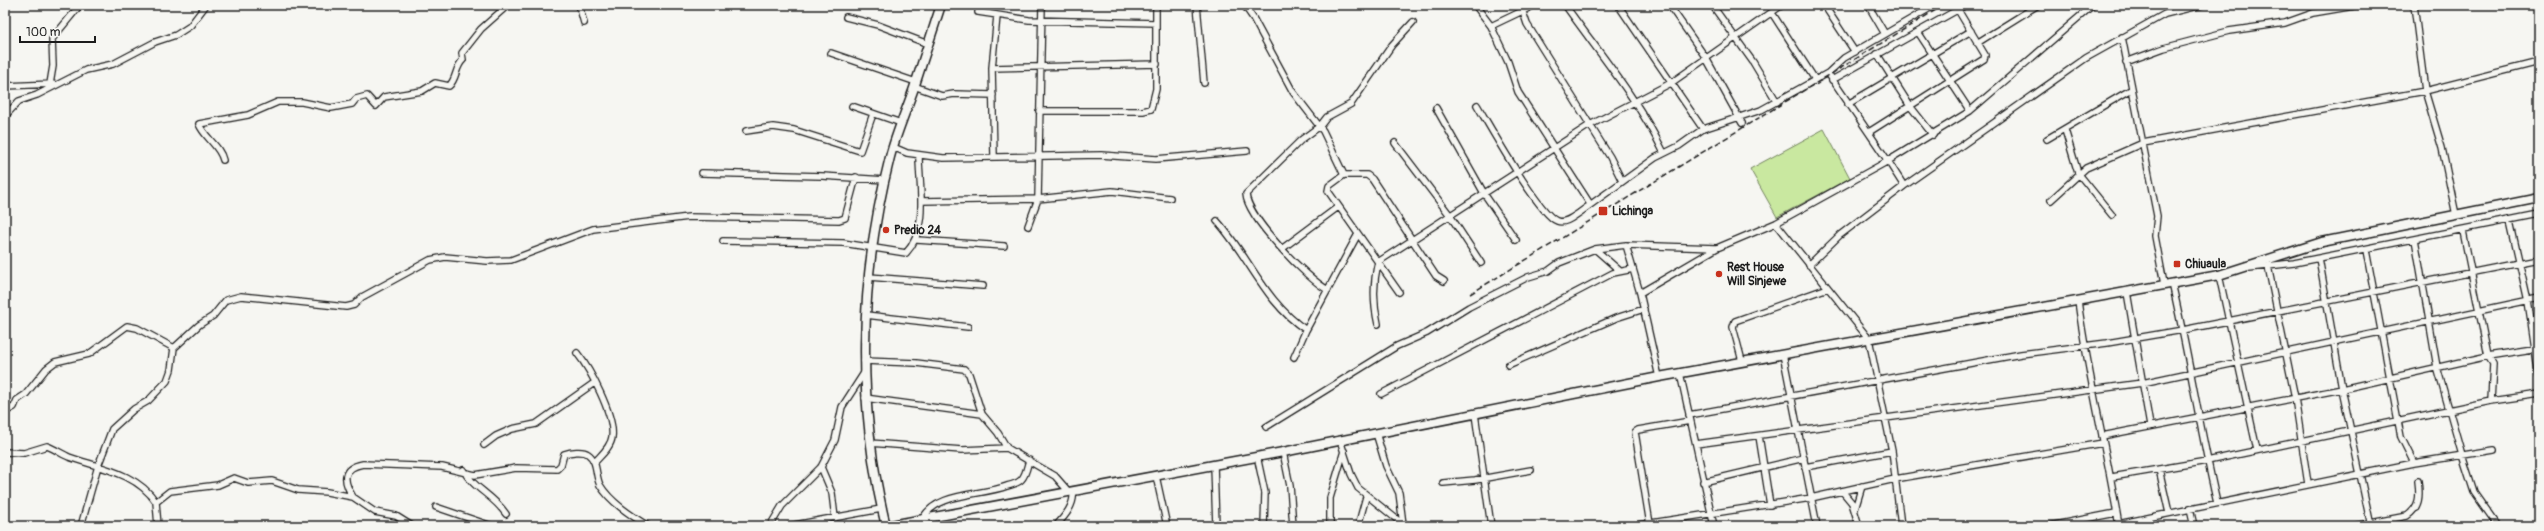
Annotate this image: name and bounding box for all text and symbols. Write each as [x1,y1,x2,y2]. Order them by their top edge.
scale bar [20,18,95,44]
text: 100 m [26,25,61,40]
place label: Lichinga [1612,204,1654,219]
marker: Lichinga [1597,205,1609,217]
place label: Predio 24 [894,223,941,238]
marker: Predio 24 [881,225,891,235]
place label: Chiuaula [2185,257,2227,272]
marker: Chiuaula [2172,259,2182,269]
place label: Rest House Will Sinjewe [1727,260,1787,289]
marker: Rest House Will Sinjewe [1714,269,1724,279]

